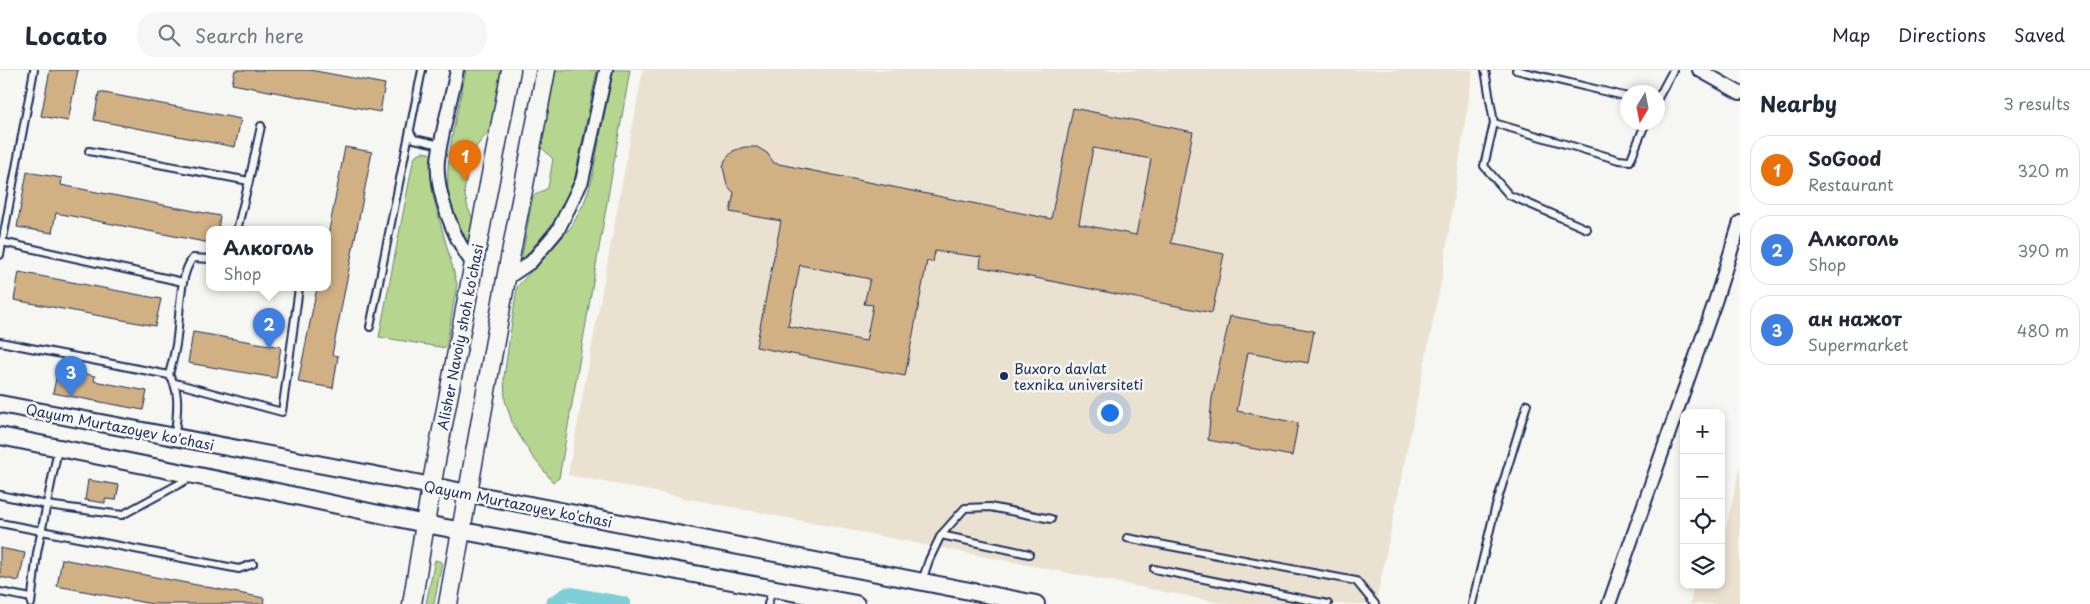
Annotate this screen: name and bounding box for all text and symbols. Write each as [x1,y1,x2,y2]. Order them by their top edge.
search box [137,12,487,57]
text: Locato [25,17,107,53]
icon: search [155,21,183,49]
text: Search here [195,21,304,49]
text: Map [1832,21,1870,48]
text: Directions [1898,21,1986,48]
text: Saved [2014,21,2065,48]
north arrow [1620,85,1665,130]
text: Nearby [1760,87,1837,119]
text: 3 results [2003,91,2070,115]
pin: 1 [449,140,481,181]
text: SoGood [1808,144,1881,172]
text: 1 [1773,158,1781,182]
text: 320 m [2018,158,2069,182]
text: Restaurant [1808,172,1894,196]
text: Алкоголь [1808,224,1899,252]
popup [206,226,331,291]
text: Алкоголь [223,233,314,261]
text: 2 [1771,238,1783,262]
text: 390 m [2018,238,2069,262]
street label: Alisher Navoiy shoh ko'chasi [432,242,488,432]
text: Shop [1808,252,1846,276]
text: Shop [223,261,261,285]
text: ан нажот [1808,304,1902,332]
pin: 2 [253,308,285,349]
text: 3 [1772,318,1782,342]
text: 480 m [2017,318,2069,342]
text: Supermarket [1808,332,1908,356]
pin: 3 [55,356,87,397]
place label: Buxoro davlat texnika universiteti [1014,358,1143,395]
marker: Buxoro davlat texnika universiteti [998,370,1010,382]
street label: Qayum Murtazoyev ko'chasi [24,398,216,456]
your location [1097,400,1123,426]
map controls [1680,409,1725,589]
button: + [1680,409,1725,454]
button: − [1680,454,1725,499]
street label: Qayum Murtazoyev ko'chasi [422,475,614,533]
button: locate [1680,499,1725,544]
button: layers [1680,544,1725,589]

